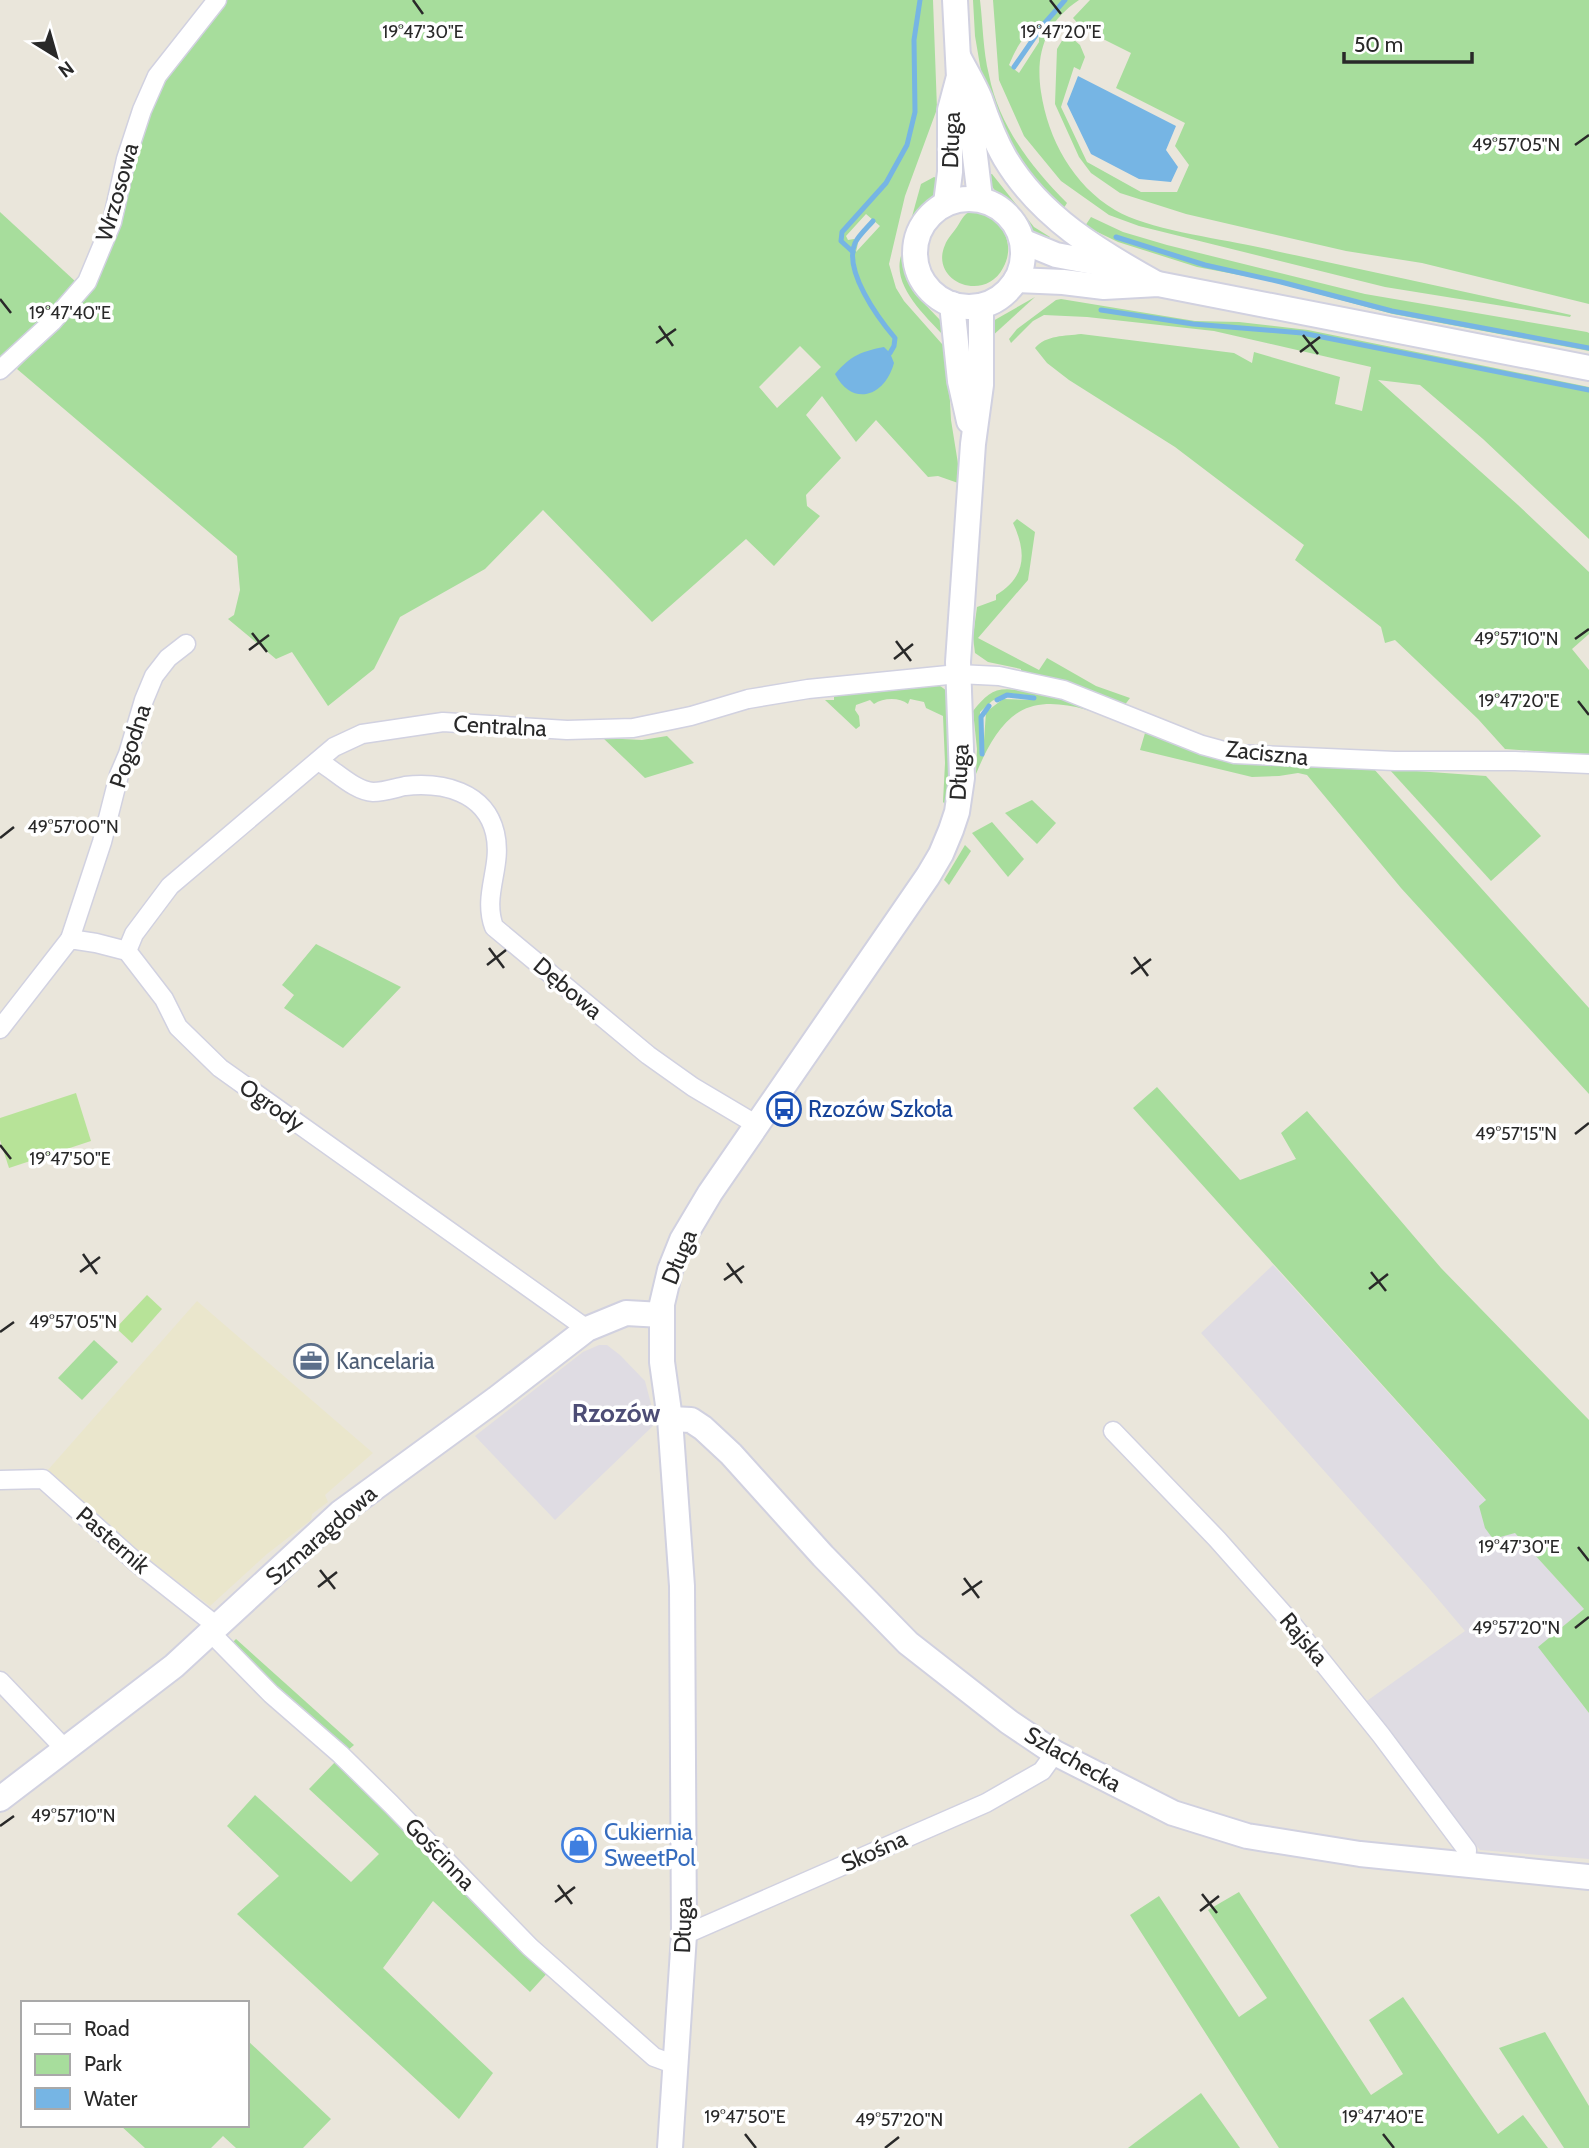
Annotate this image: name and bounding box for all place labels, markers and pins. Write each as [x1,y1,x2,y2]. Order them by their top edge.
bus stop icon: Rzozów Szkoła [765,1090,803,1128]
place label: Rzozów Szkoła [808,1095,953,1123]
office icon: Kancelaria [292,1342,330,1380]
place label: Kancelaria [336,1347,435,1375]
place label: Cukiernia SweetPol [604,1818,696,1872]
shop icon: Cukiernia SweetPol [560,1826,598,1864]

